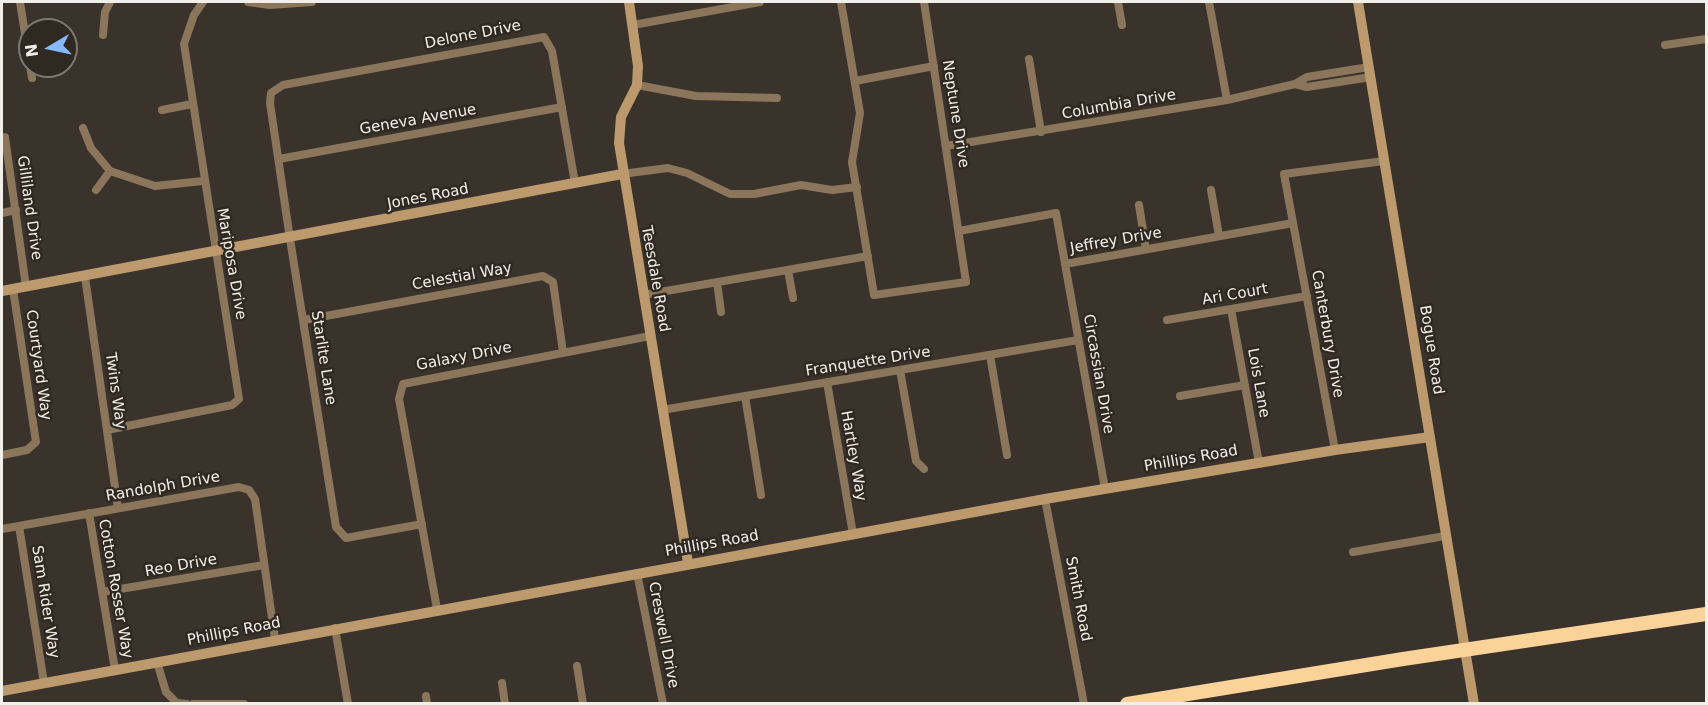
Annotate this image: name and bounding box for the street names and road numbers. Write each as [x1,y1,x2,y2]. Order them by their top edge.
street label: Delone Drive [423,17,523,53]
street label: Neptune Drive [938,59,972,169]
street label: Columbia Drive [1061,86,1177,124]
street label: Geneva Avenue [358,101,478,139]
street label: Gilliland Drive [13,155,45,261]
street label: Jones Road [386,180,470,214]
street label: Mariposa Drive [212,207,250,321]
street label: Jeffrey Drive [1069,224,1163,258]
street label: Teesdale Road [637,225,673,333]
street label: Celestial Way [411,259,513,295]
street label: Canterbury Drive [1307,269,1347,399]
street label: Ari Court [1201,280,1269,310]
street label: Bogue Road [1415,304,1447,396]
street label: Courtyard Way [21,309,55,421]
street label: Starlite Lane [307,310,339,406]
street label: Circassian Drive [1079,313,1117,435]
street label: Galaxy Drive [415,339,513,375]
street label: Franquette Drive [804,343,932,381]
street label: Lois Lane [1243,347,1273,419]
street label: Twins Way [101,352,129,430]
street label: Hartley Way [836,409,870,503]
street label: Phillips Road [1143,442,1239,476]
street label: Randolph Drive [105,468,221,506]
street label: Cotton Rosser Way [94,518,136,660]
street label: Phillips Road [664,527,760,561]
street label: Sam Rider Way [27,544,63,660]
street label: Reo Drive [144,551,218,581]
street label: Smith Road [1061,555,1095,643]
street label: Creswell Drive [644,580,682,690]
street label: Phillips Road [186,614,282,650]

